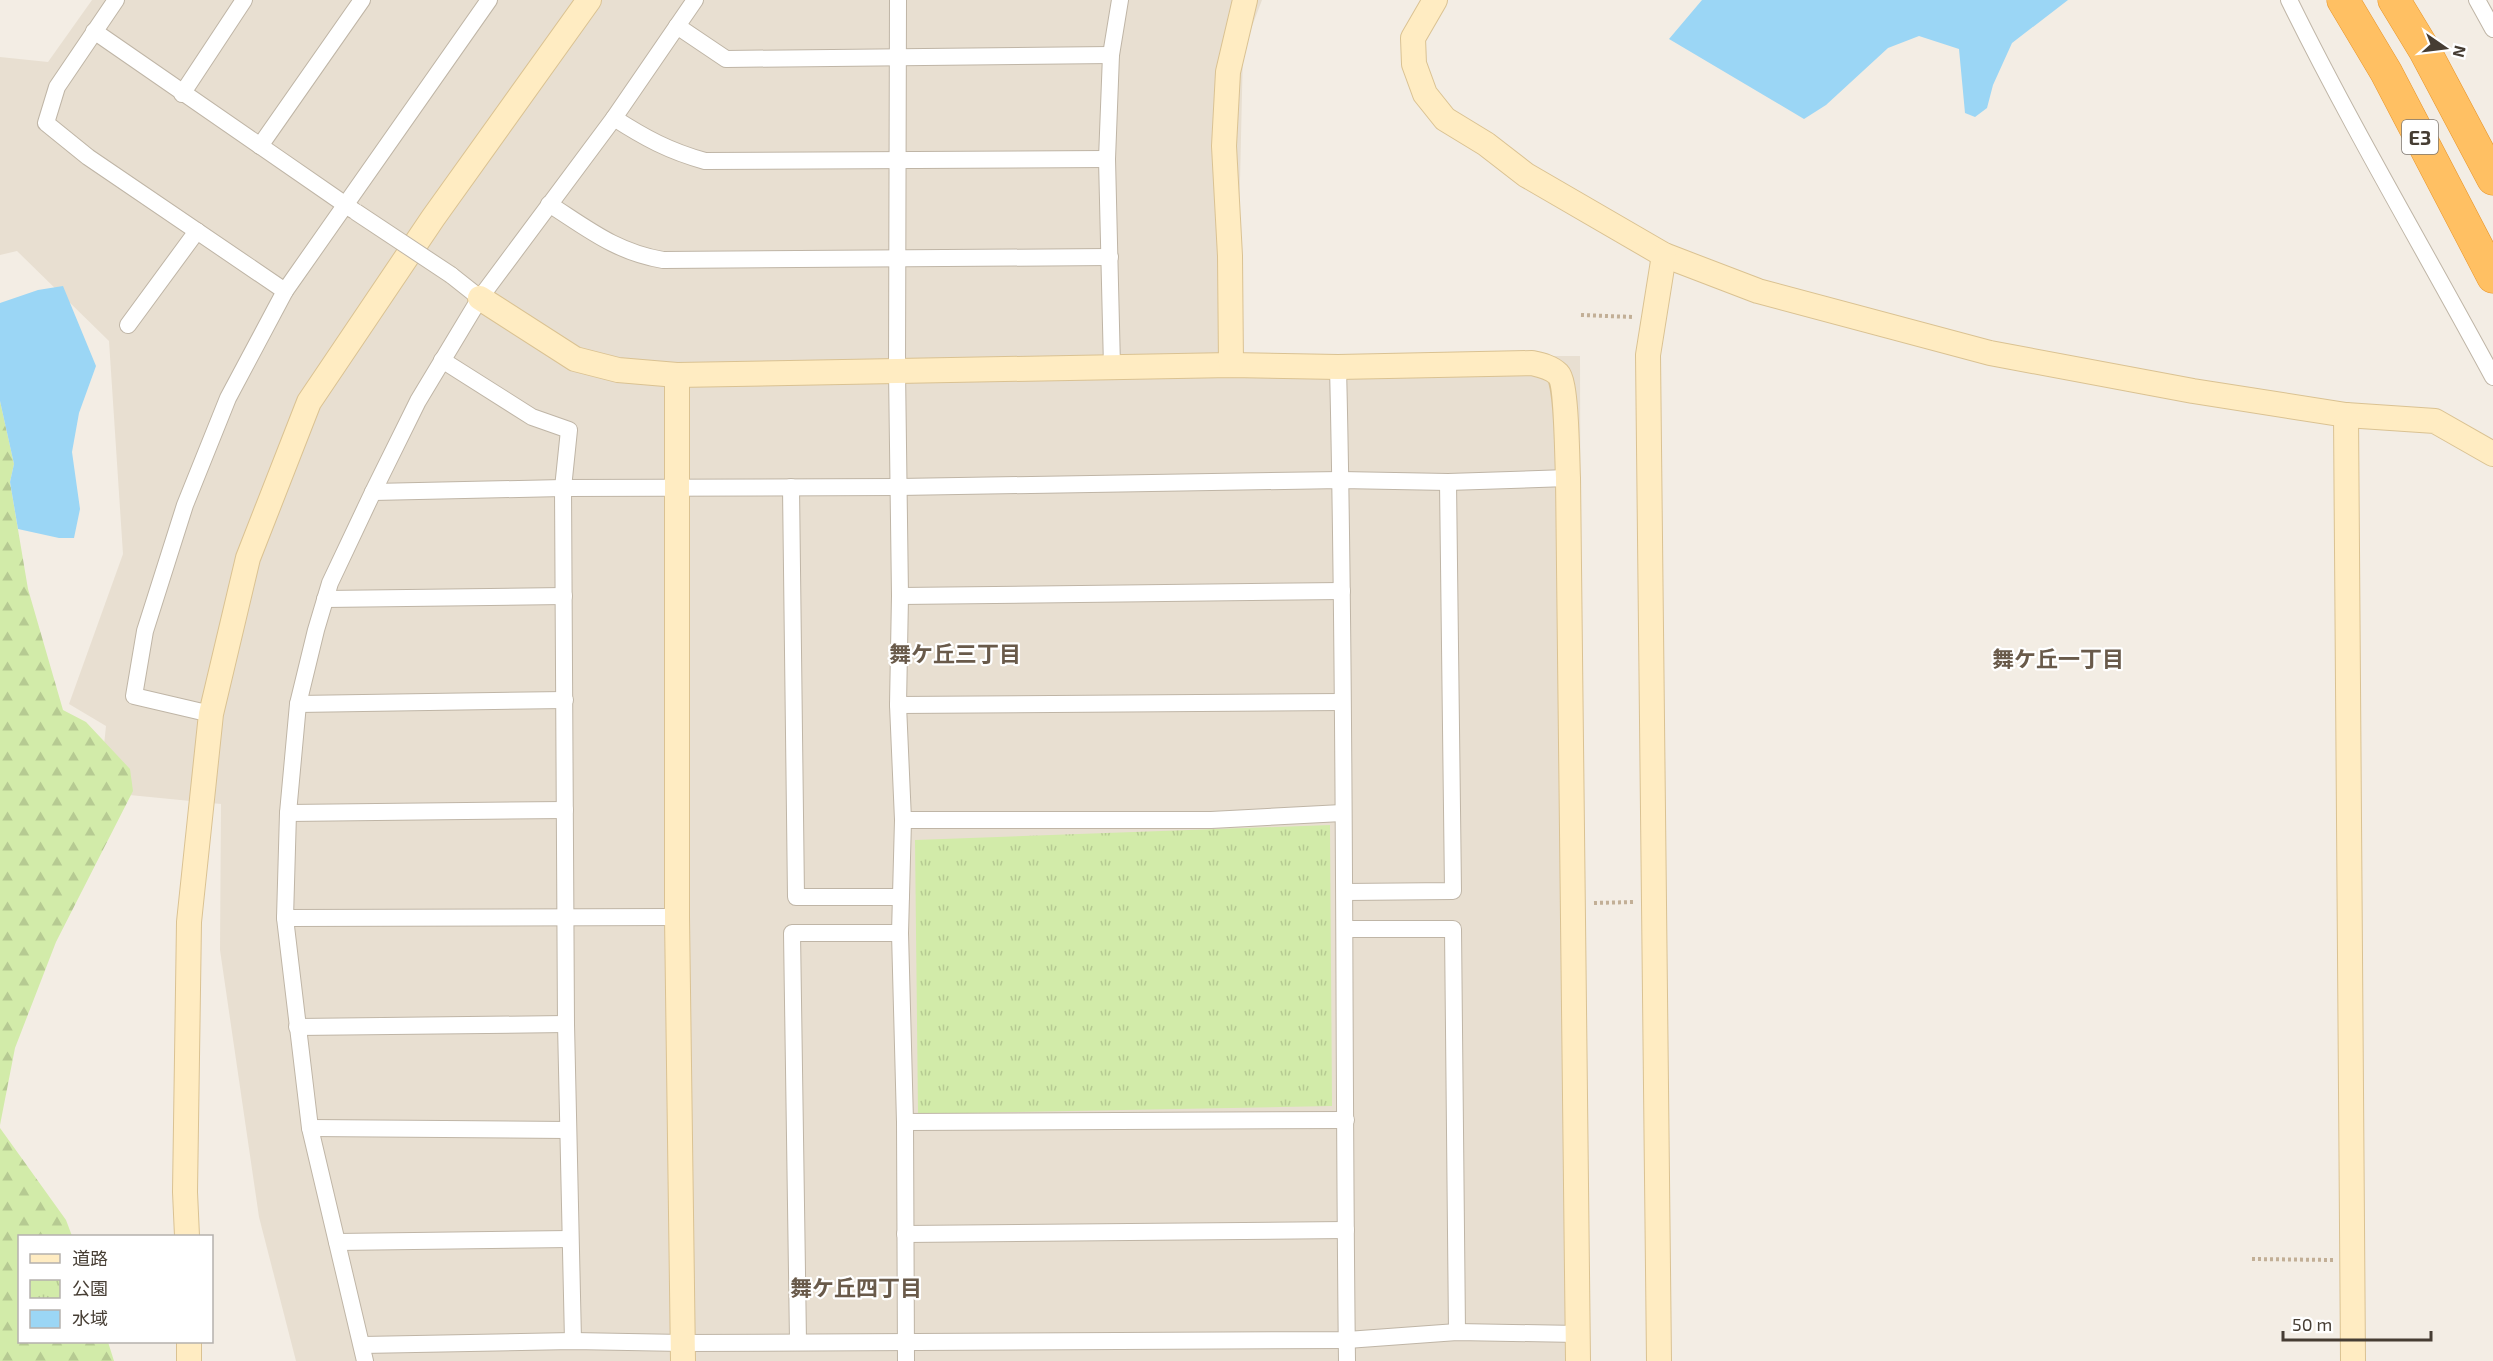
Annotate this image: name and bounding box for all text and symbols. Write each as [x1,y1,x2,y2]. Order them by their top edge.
north arrow [2415,18,2475,78]
text: N [2449,44,2471,60]
road number: E3 [2402,120,2438,154]
district label: 舞ケ丘三丁目 [889,640,1021,666]
district label: 舞ケ丘一丁目 [1992,645,2124,671]
legend [18,1235,213,1343]
text: 道路 [72,1247,108,1269]
district label: 舞ケ丘四丁目 [790,1274,922,1300]
text: 公園 [72,1277,108,1299]
scale bar [2283,1304,2432,1342]
text: 水域 [72,1307,108,1329]
text: 50 m [2292,1313,2332,1335]

